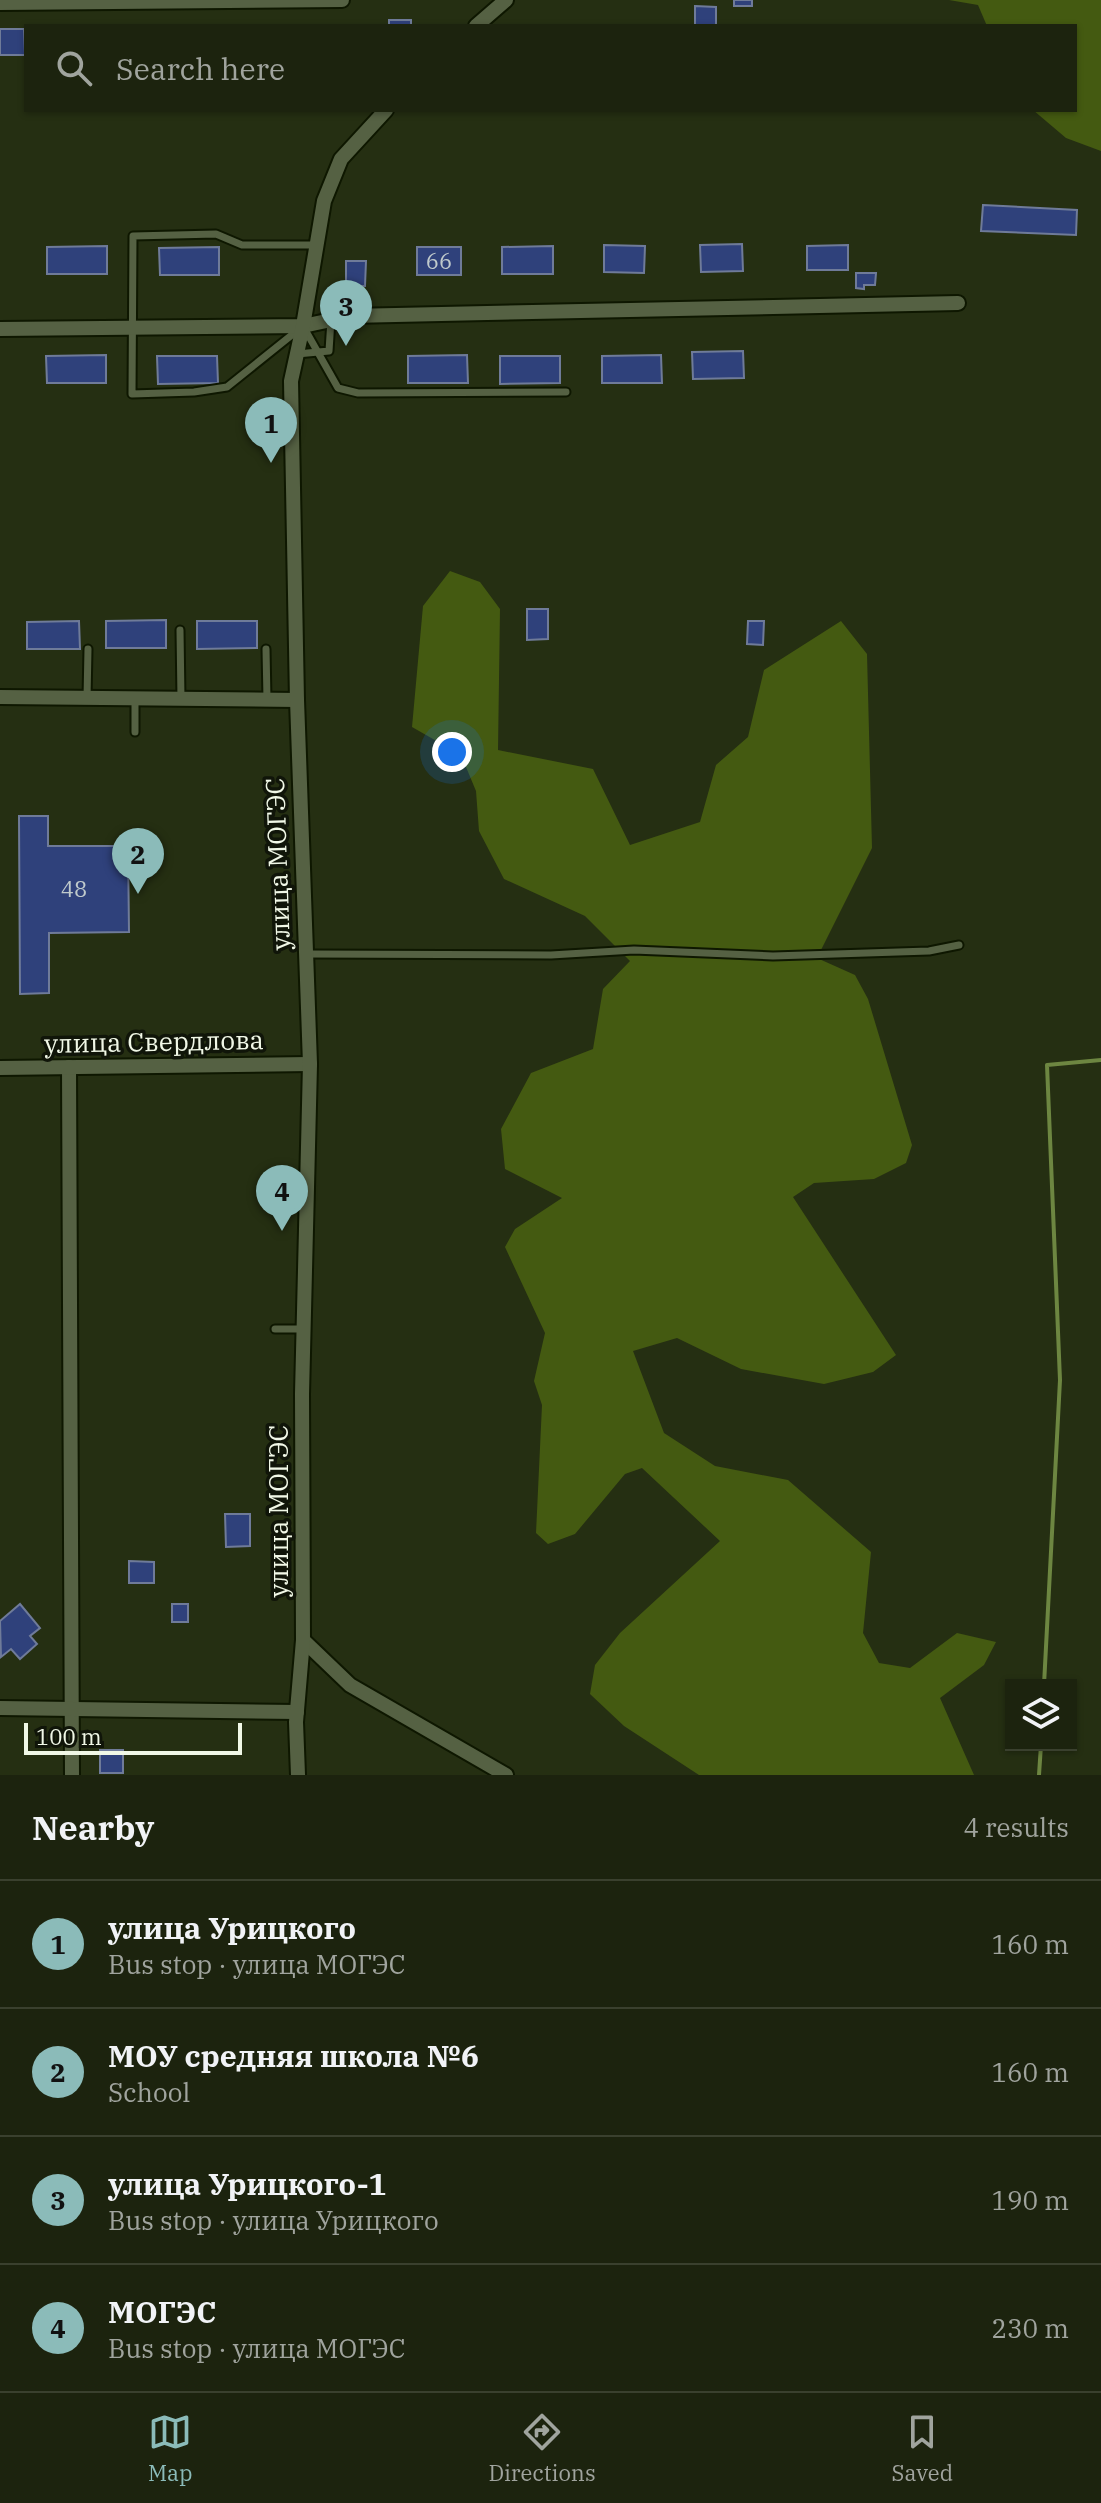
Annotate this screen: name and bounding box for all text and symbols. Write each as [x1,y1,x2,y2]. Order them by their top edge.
search box [24,24,1077,112]
icon: search [52,46,96,90]
text: Search here [116,49,285,88]
house number: 66 [426,246,452,275]
pin: 3 [320,280,372,346]
pin: 1 [245,397,297,463]
your location [432,732,472,772]
street label: улица МОГЭС [257,777,297,951]
pin: 2 [112,828,164,894]
house number: 48 [61,874,87,903]
street label: улица Свердлова [44,1022,264,1060]
pin: 4 [256,1165,308,1231]
street label: улица МОГЭС [261,1425,295,1597]
map controls [1005,1679,1077,1751]
button: layers [1005,1679,1077,1751]
scale bar [24,1719,242,1755]
text: 100 m [36,1722,102,1751]
text: Nearby [32,1805,154,1849]
text: 4 results [963,1810,1069,1844]
text: улица Урицкого [108,1908,356,1947]
text: 1 [50,1927,66,1961]
text: 160 m [991,1927,1069,1961]
text: Bus stop · улица МОГЭС [108,1947,406,1981]
text: МОУ средняя школа №6 [108,2036,479,2075]
text: 2 [50,2055,66,2089]
text: 160 m [991,2055,1069,2089]
text: School [108,2075,190,2109]
text: улица Урицкого-1 [108,2164,387,2203]
text: 3 [50,2183,66,2217]
text: 190 m [991,2183,1069,2217]
text: Bus stop · улица Урицкого [108,2203,439,2237]
text: МОГЭС [108,2292,216,2331]
text: 4 [50,2311,66,2345]
text: 230 m [991,2311,1069,2345]
text: Bus stop · улица МОГЭС [108,2331,406,2365]
tab: Map [148,2410,193,2487]
tab: Directions [488,2410,596,2487]
tab: Saved [891,2410,953,2487]

